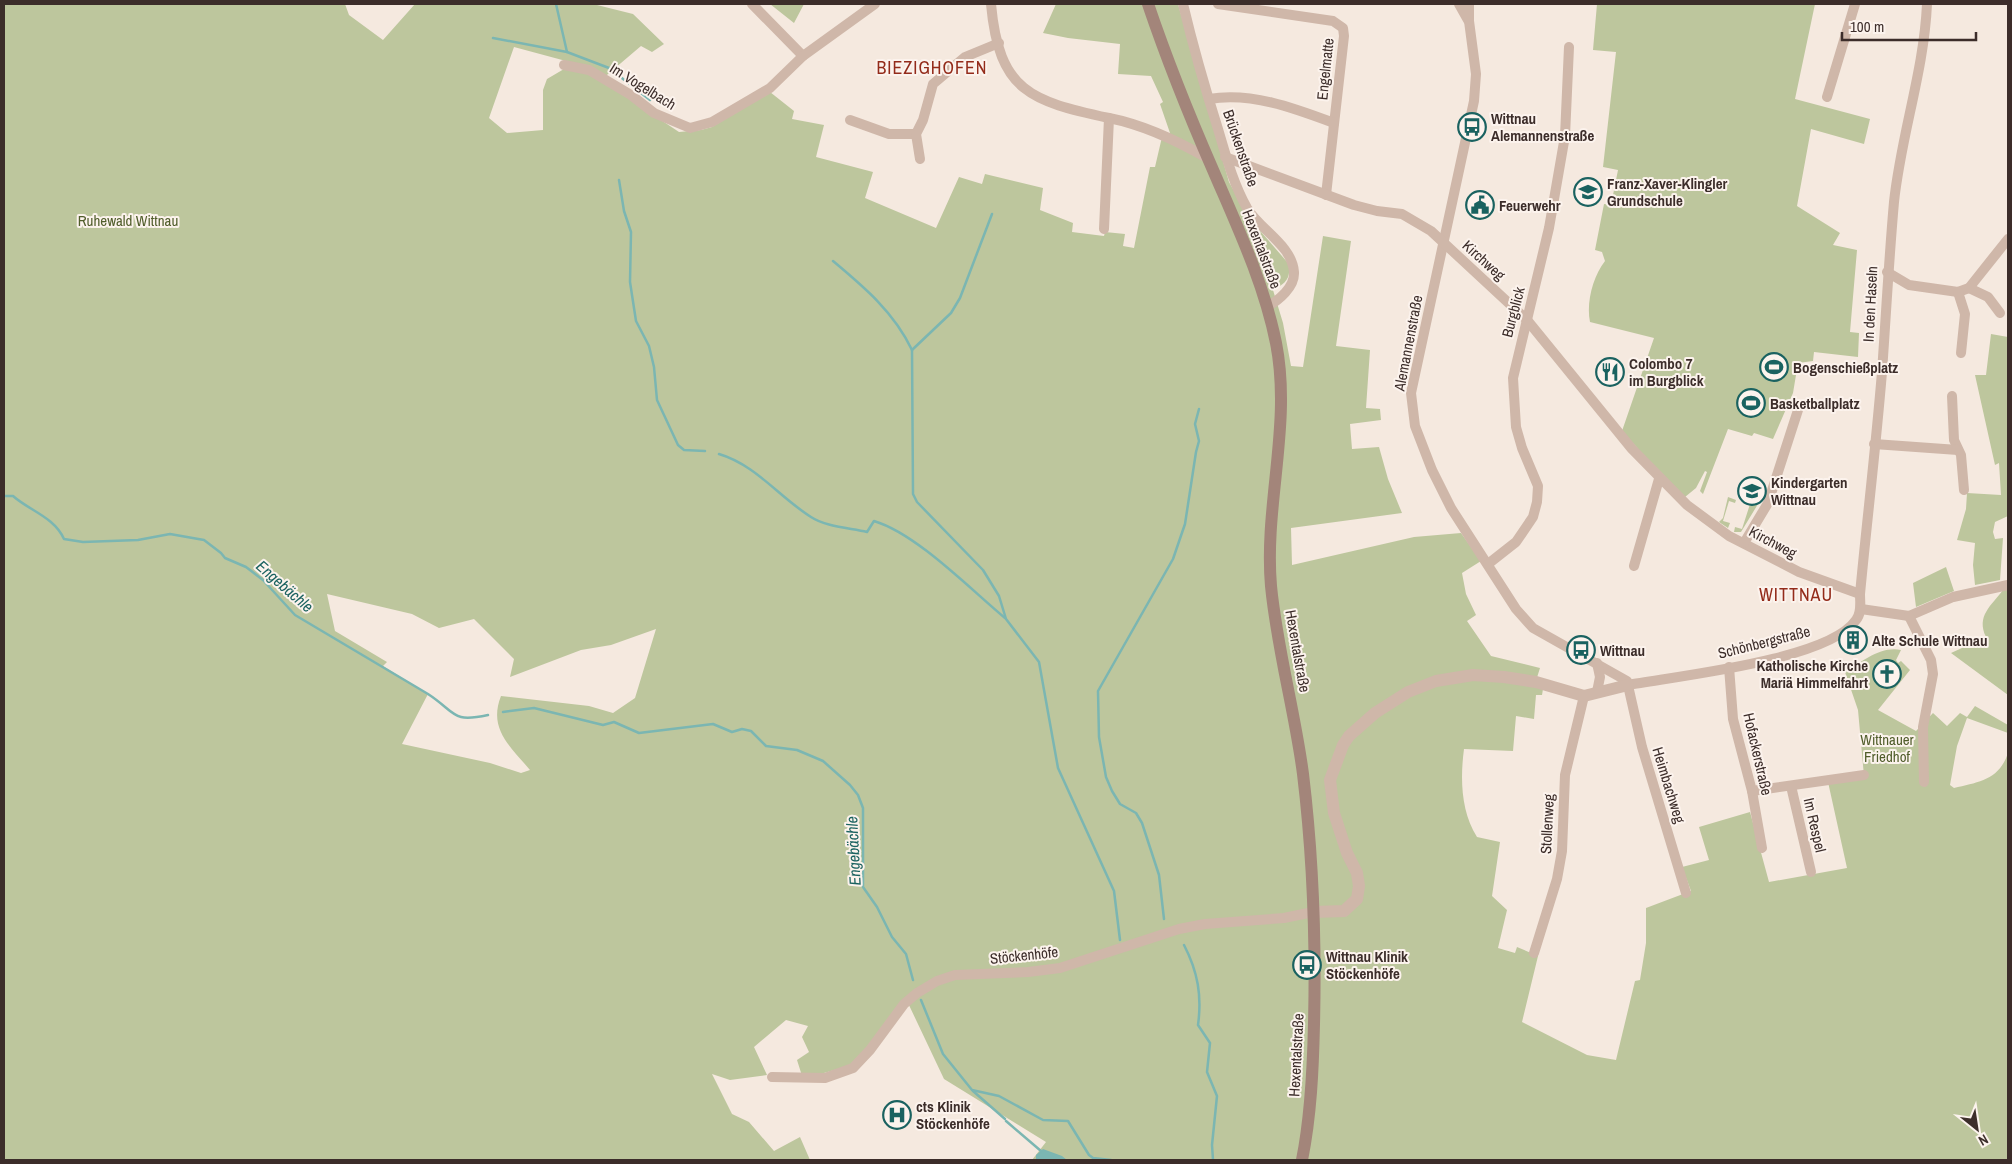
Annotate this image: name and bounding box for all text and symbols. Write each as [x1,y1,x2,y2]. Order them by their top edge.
scale bar [1842,10,1976,42]
text: 100 m [1850,16,1884,37]
street label: Engelmatte [1311,37,1339,101]
district label: BIEZIGHOFEN [876,55,988,80]
street label: Im Vogelbach [606,57,680,115]
street label: Brückenstraße [1218,107,1264,189]
place label: Wittnau Alemannenstraße [1491,108,1594,146]
bus stop icon: Wittnau Alemannenstraße [1457,112,1487,142]
place label: Franz-Xaver-Klingler Grundschule [1607,173,1728,211]
school or university icon: Franz-Xaver-Klingler Grundschule [1573,177,1603,207]
public building icon: Feuerwehr [1465,190,1495,220]
place label: Feuerwehr [1499,195,1561,216]
street label: Hexentalstraße [1237,206,1287,292]
park label: Ruhewald Wittnau [78,210,178,231]
street label: Kirchweg [1458,235,1510,285]
street label: In den Haseln [1858,266,1882,342]
street label: Burgblick [1496,284,1530,339]
street label: Alemannenstraße [1388,293,1428,394]
sports icon: Bogenschießplatz [1759,352,1789,382]
place label: Colombo 7 im Burgblick [1629,353,1704,391]
restaurant icon: Colombo 7 im Burgblick [1595,357,1625,387]
place label: Bogenschießplatz [1793,357,1898,378]
sports icon: Basketballplatz [1736,388,1766,418]
place label: Basketballplatz [1770,393,1860,414]
place label: Kindergarten Wittnau [1771,472,1848,510]
school or university icon: Kindergarten Wittnau [1737,476,1767,506]
street label: Kirchweg [1745,521,1801,563]
water label: Engebächle [252,555,318,617]
district label: WITTNAU [1759,582,1833,607]
street label: Hexentalstraße [1280,608,1316,694]
street label: Schönbergstraße [1716,620,1812,664]
building icon: Alte Schule Wittnau [1838,625,1868,655]
place label: Alte Schule Wittnau [1872,630,1987,651]
bus stop icon: Wittnau [1566,635,1596,665]
place label: Wittnau [1600,640,1645,661]
place label: Katholische Kirche Mariä Himmelfahrt [1757,655,1868,693]
church icon: Katholische Kirche Mariä Himmelfahrt [1872,659,1902,689]
street label: Hofackerstraße [1738,711,1778,797]
park label: Wittnauer Friedhof [1860,729,1914,767]
street label: Heimbachweg [1647,744,1691,826]
street label: Stollenweg [1535,793,1559,855]
street label: Im Respel [1799,796,1831,854]
water label: Engebächle [840,816,866,886]
street label: Stöckenhöfe [989,941,1059,969]
place label: Wittnau Klinik Stöckenhöfe [1326,946,1408,984]
bus stop icon: Wittnau Klinik Stöckenhöfe [1292,950,1322,980]
street label: Hexentalstraße [1283,1013,1309,1097]
place label: cts Klinik Stöckenhöfe [916,1096,990,1134]
hospital icon: cts Klinik Stöckenhöfe [882,1100,912,1130]
north arrow [1952,1104,2002,1154]
text: N [1975,1130,1992,1150]

